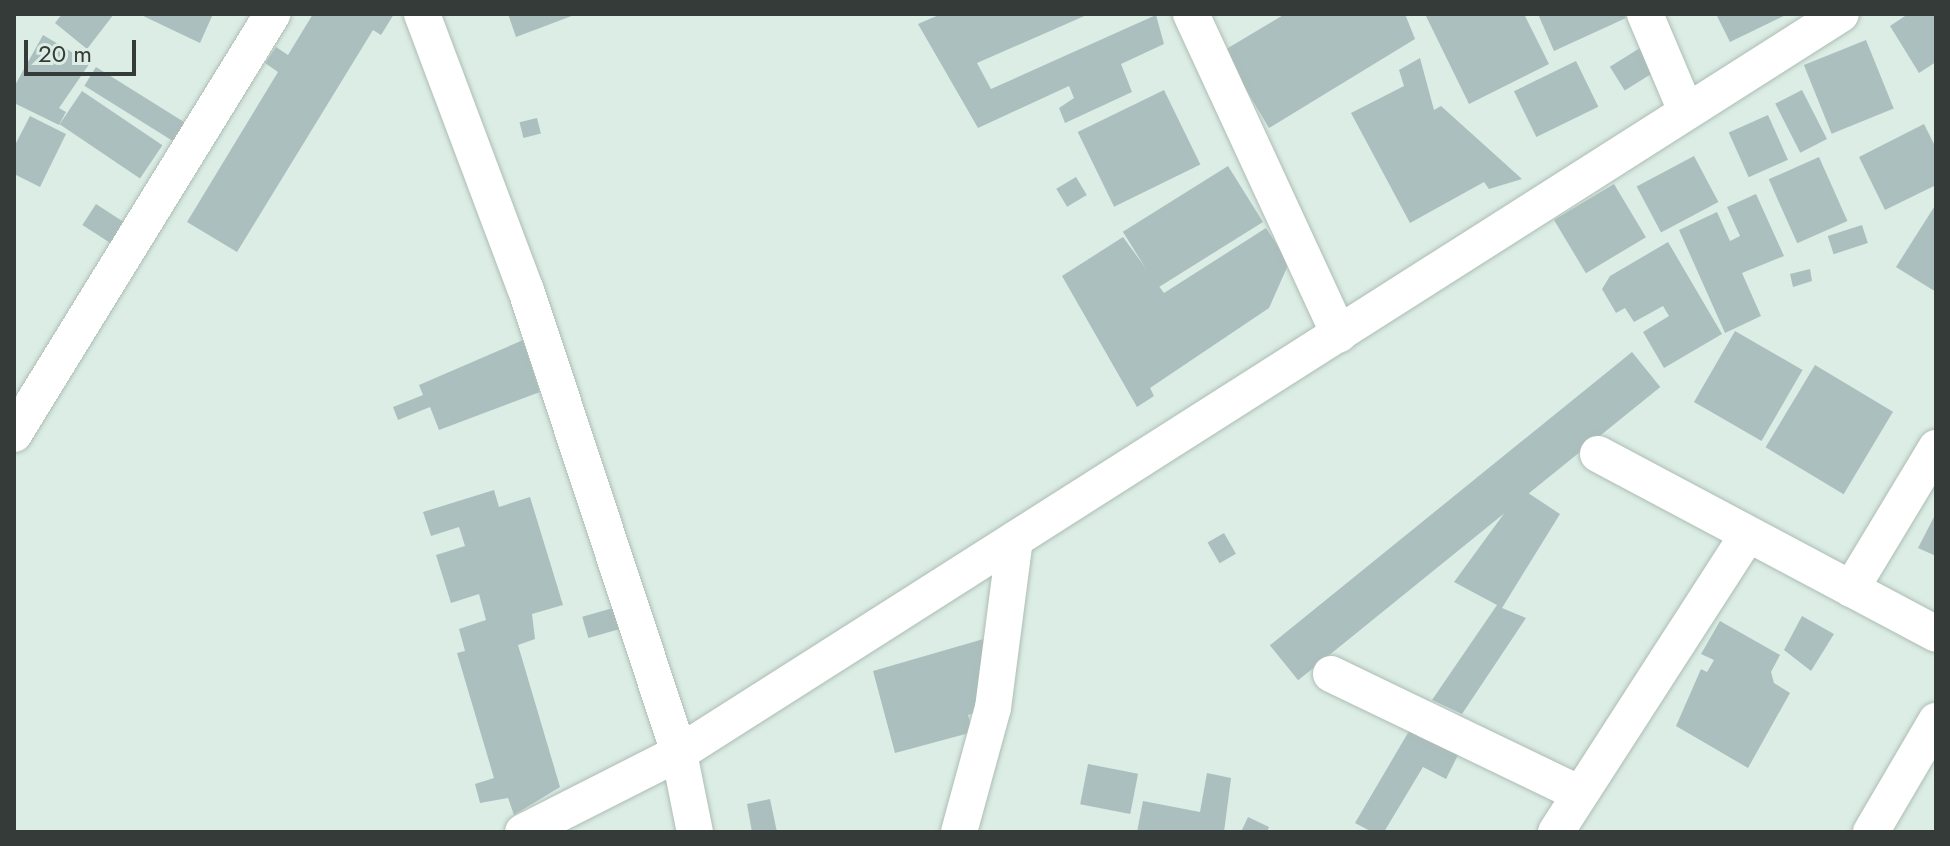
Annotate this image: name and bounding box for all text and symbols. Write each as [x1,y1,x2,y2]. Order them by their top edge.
scale bar [28,24,140,74]
text: 20 m [38,36,92,71]

